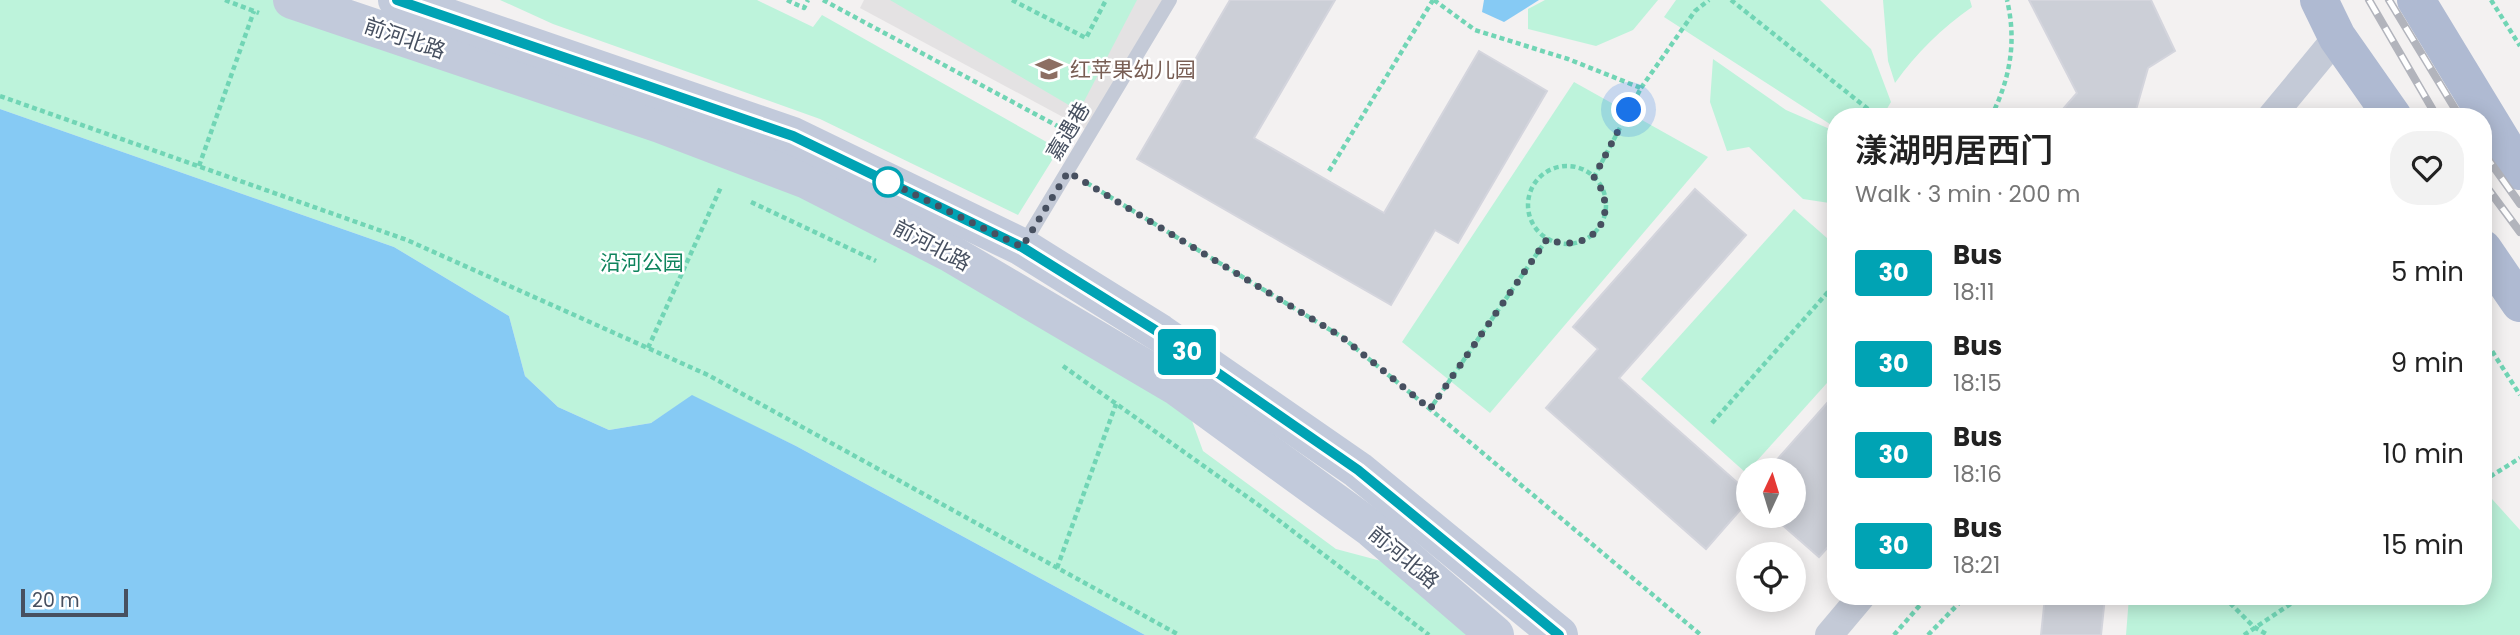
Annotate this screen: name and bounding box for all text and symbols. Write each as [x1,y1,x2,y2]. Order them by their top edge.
street label: 前河北路 [361,11,449,65]
school or university icon: 红苹果幼儿园 [1034,54,1064,84]
place label: 红苹果幼儿园 [1070,55,1196,84]
your location [1611,92,1646,127]
street label: 嘉遇巷 [1039,97,1097,165]
text: 漾湖明居西门 [1855,127,2053,174]
button: heart [2390,131,2464,205]
unlabelled marker [873,167,903,197]
text: Walk · 3 min · 200 m [1855,178,2081,210]
street label: 前河北路 [888,212,976,278]
text: Bus [1953,237,2002,273]
park label: 沿河公园 [600,248,684,277]
text: 5 min [2391,254,2464,290]
text: 30 [1878,256,1909,289]
text: 18:11 [1953,276,1995,308]
text: Bus [1953,328,2002,364]
line badge: 30 [1156,329,1218,375]
text: 30 [1172,335,1202,368]
text: 9 min [2391,345,2464,381]
text: 30 [1878,347,1909,380]
text: 18:15 [1953,367,2002,399]
text: Bus [1953,419,2002,455]
text: 10 min [2383,436,2464,472]
text: 30 [1878,438,1909,471]
north arrow [1736,458,1806,528]
map controls [1736,458,1806,612]
text: 18:16 [1953,458,2002,490]
text: Bus [1953,510,2002,546]
street label: 前河北路 [1363,519,1445,595]
text: 15 min [2383,527,2464,563]
text: 30 [1878,529,1909,562]
button: locate [1736,542,1806,612]
text: 18:21 [1953,549,2000,581]
scale bar [21,586,128,618]
text: 20 m [32,587,80,614]

